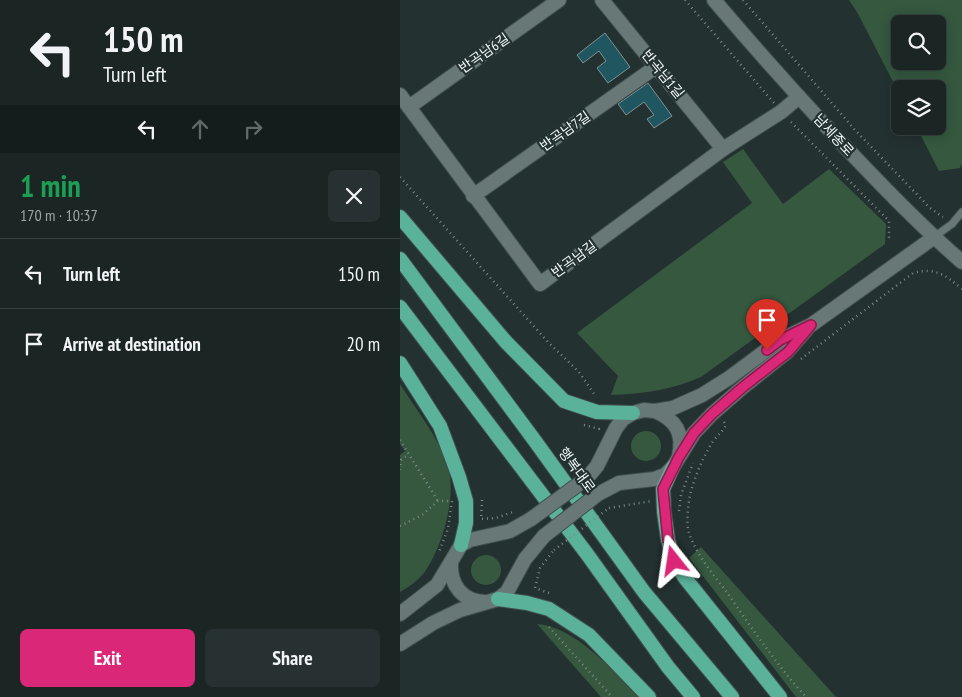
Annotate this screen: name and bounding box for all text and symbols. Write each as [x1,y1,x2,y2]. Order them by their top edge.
map controls [891,15,946,135]
button: search [891,15,946,70]
text: 150 m [103,16,184,62]
icon: left [20,20,85,85]
street label: 반곡남6길 [455,29,513,77]
street label: 반곡남1길 [638,46,688,102]
text: Turn left [103,60,167,88]
button: layers [891,80,946,135]
street label: 반곡남7길 [536,107,594,155]
street label: 남세종로 [810,110,858,160]
icon: left [133,115,161,143]
icon: ahead [186,115,214,143]
icon: right [239,115,267,143]
text: 1 min [20,166,81,205]
button: close [328,170,380,222]
text: 170 m · 10:37 [20,205,98,225]
street label: 반곡남길 [548,237,600,281]
icon: left [20,260,48,288]
text: Turn left [63,262,120,286]
text: 150 m [338,262,380,286]
pin [746,299,788,350]
icon: arrive [753,306,781,334]
icon: arrive [20,330,48,358]
text: Arrive at destination [63,332,201,356]
text: 20 m [347,332,380,356]
street label: 행복대로 [555,444,599,496]
position arrow [647,534,699,586]
button: Exit [20,629,195,687]
button: Share [205,629,380,687]

